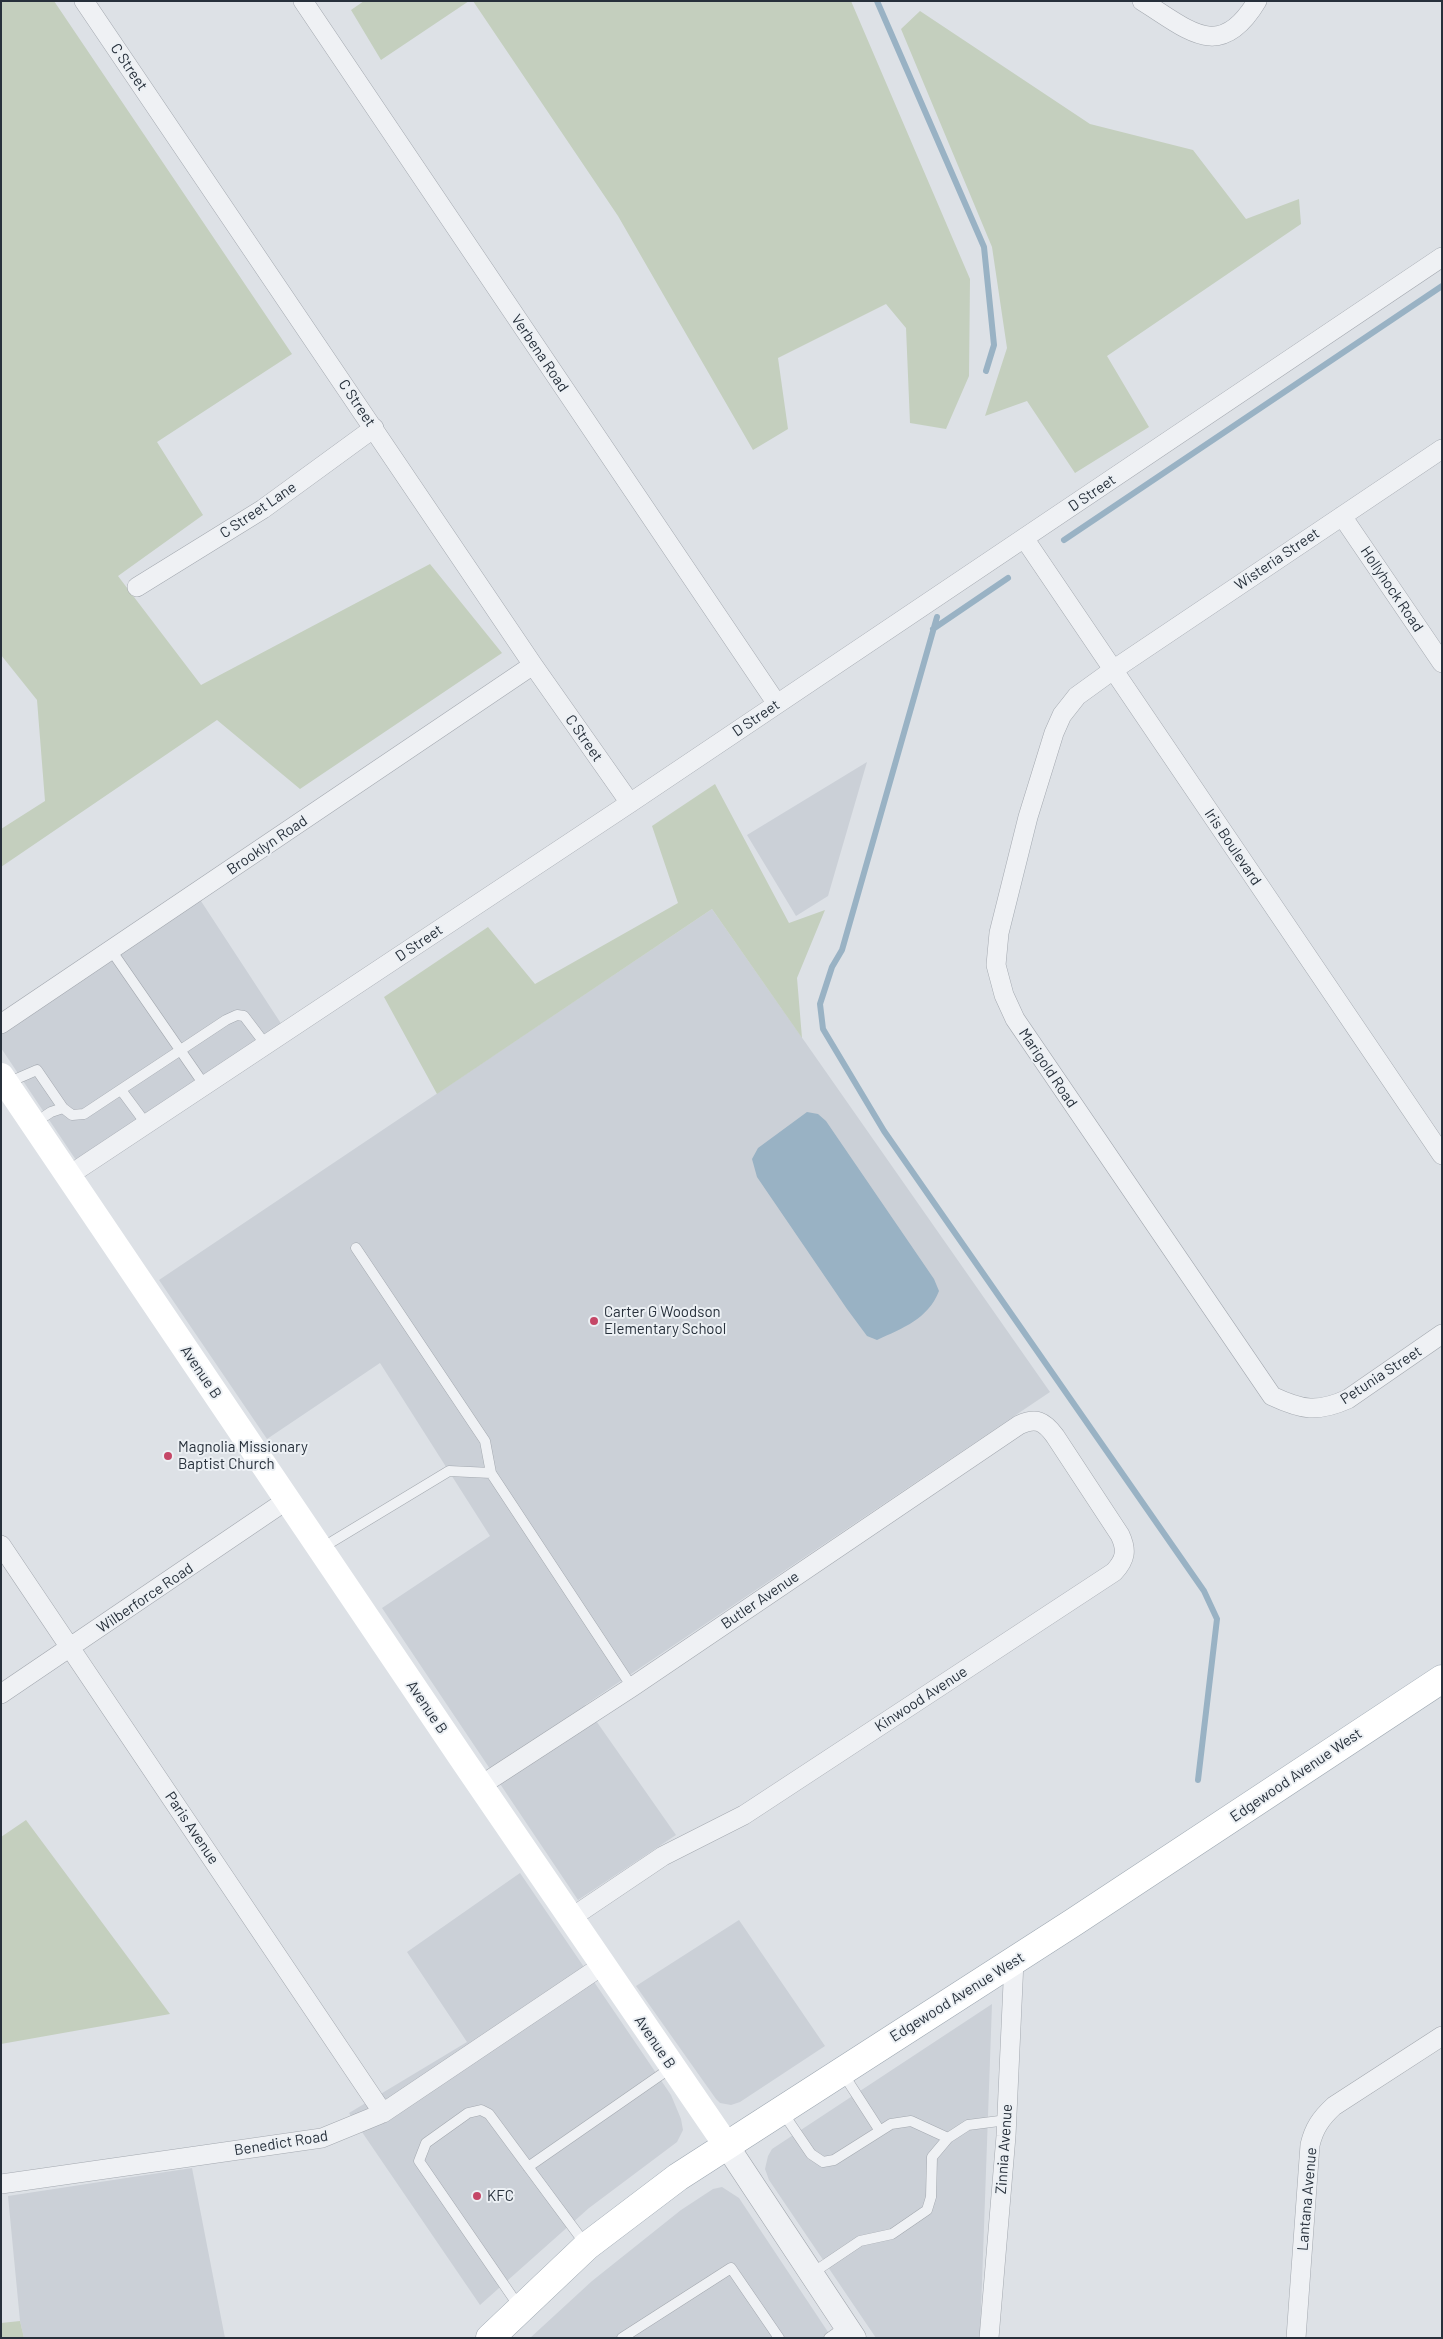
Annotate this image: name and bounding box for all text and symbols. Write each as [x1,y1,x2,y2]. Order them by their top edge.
street label: C Street [107,40,151,94]
street label: Verbena Road [508,311,572,395]
street label: C Street [335,376,379,430]
street label: D Street [1065,471,1119,515]
street label: C Street Lane [216,478,300,542]
street label: Wisteria Street [1231,524,1323,594]
street label: Hollyhock Road [1357,543,1427,635]
street label: D Street [729,696,783,740]
street label: C Street [561,711,607,765]
street label: Iris Boulevard [1201,805,1265,889]
street label: Brooklyn Road [223,811,311,879]
street label: D Street [392,921,446,965]
street label: Marigold Road [1015,1025,1081,1111]
place label: Carter G Woodson Elementary School [604,1303,726,1338]
marker: Carter G Woodson Elementary School [588,1315,600,1327]
street label: Avenue B [177,1342,225,1402]
street label: Petunia Street [1337,1342,1425,1408]
place label: Magnolia Missionary Baptist Church [178,1438,308,1473]
marker: Magnolia Missionary Baptist Church [162,1450,174,1462]
street label: Wilberforce Road [93,1559,197,1637]
street label: Butler Avenue [718,1567,802,1633]
street label: Kinwood Avenue [871,1662,971,1736]
street label: Avenue B [403,1677,451,1737]
street label: Edgewood Avenue West [1227,1724,1365,1826]
street label: Paris Avenue [161,1788,223,1868]
street label: Edgewood Avenue West [887,1948,1027,2046]
street label: Avenue B [631,2012,679,2072]
street label: Zinnia Avenue [992,2103,1016,2195]
street label: Benedict Road [233,2127,329,2159]
street label: Lantana Avenue [1294,2147,1320,2251]
place label: KFC [487,2187,514,2205]
marker: KFC [471,2190,483,2202]

